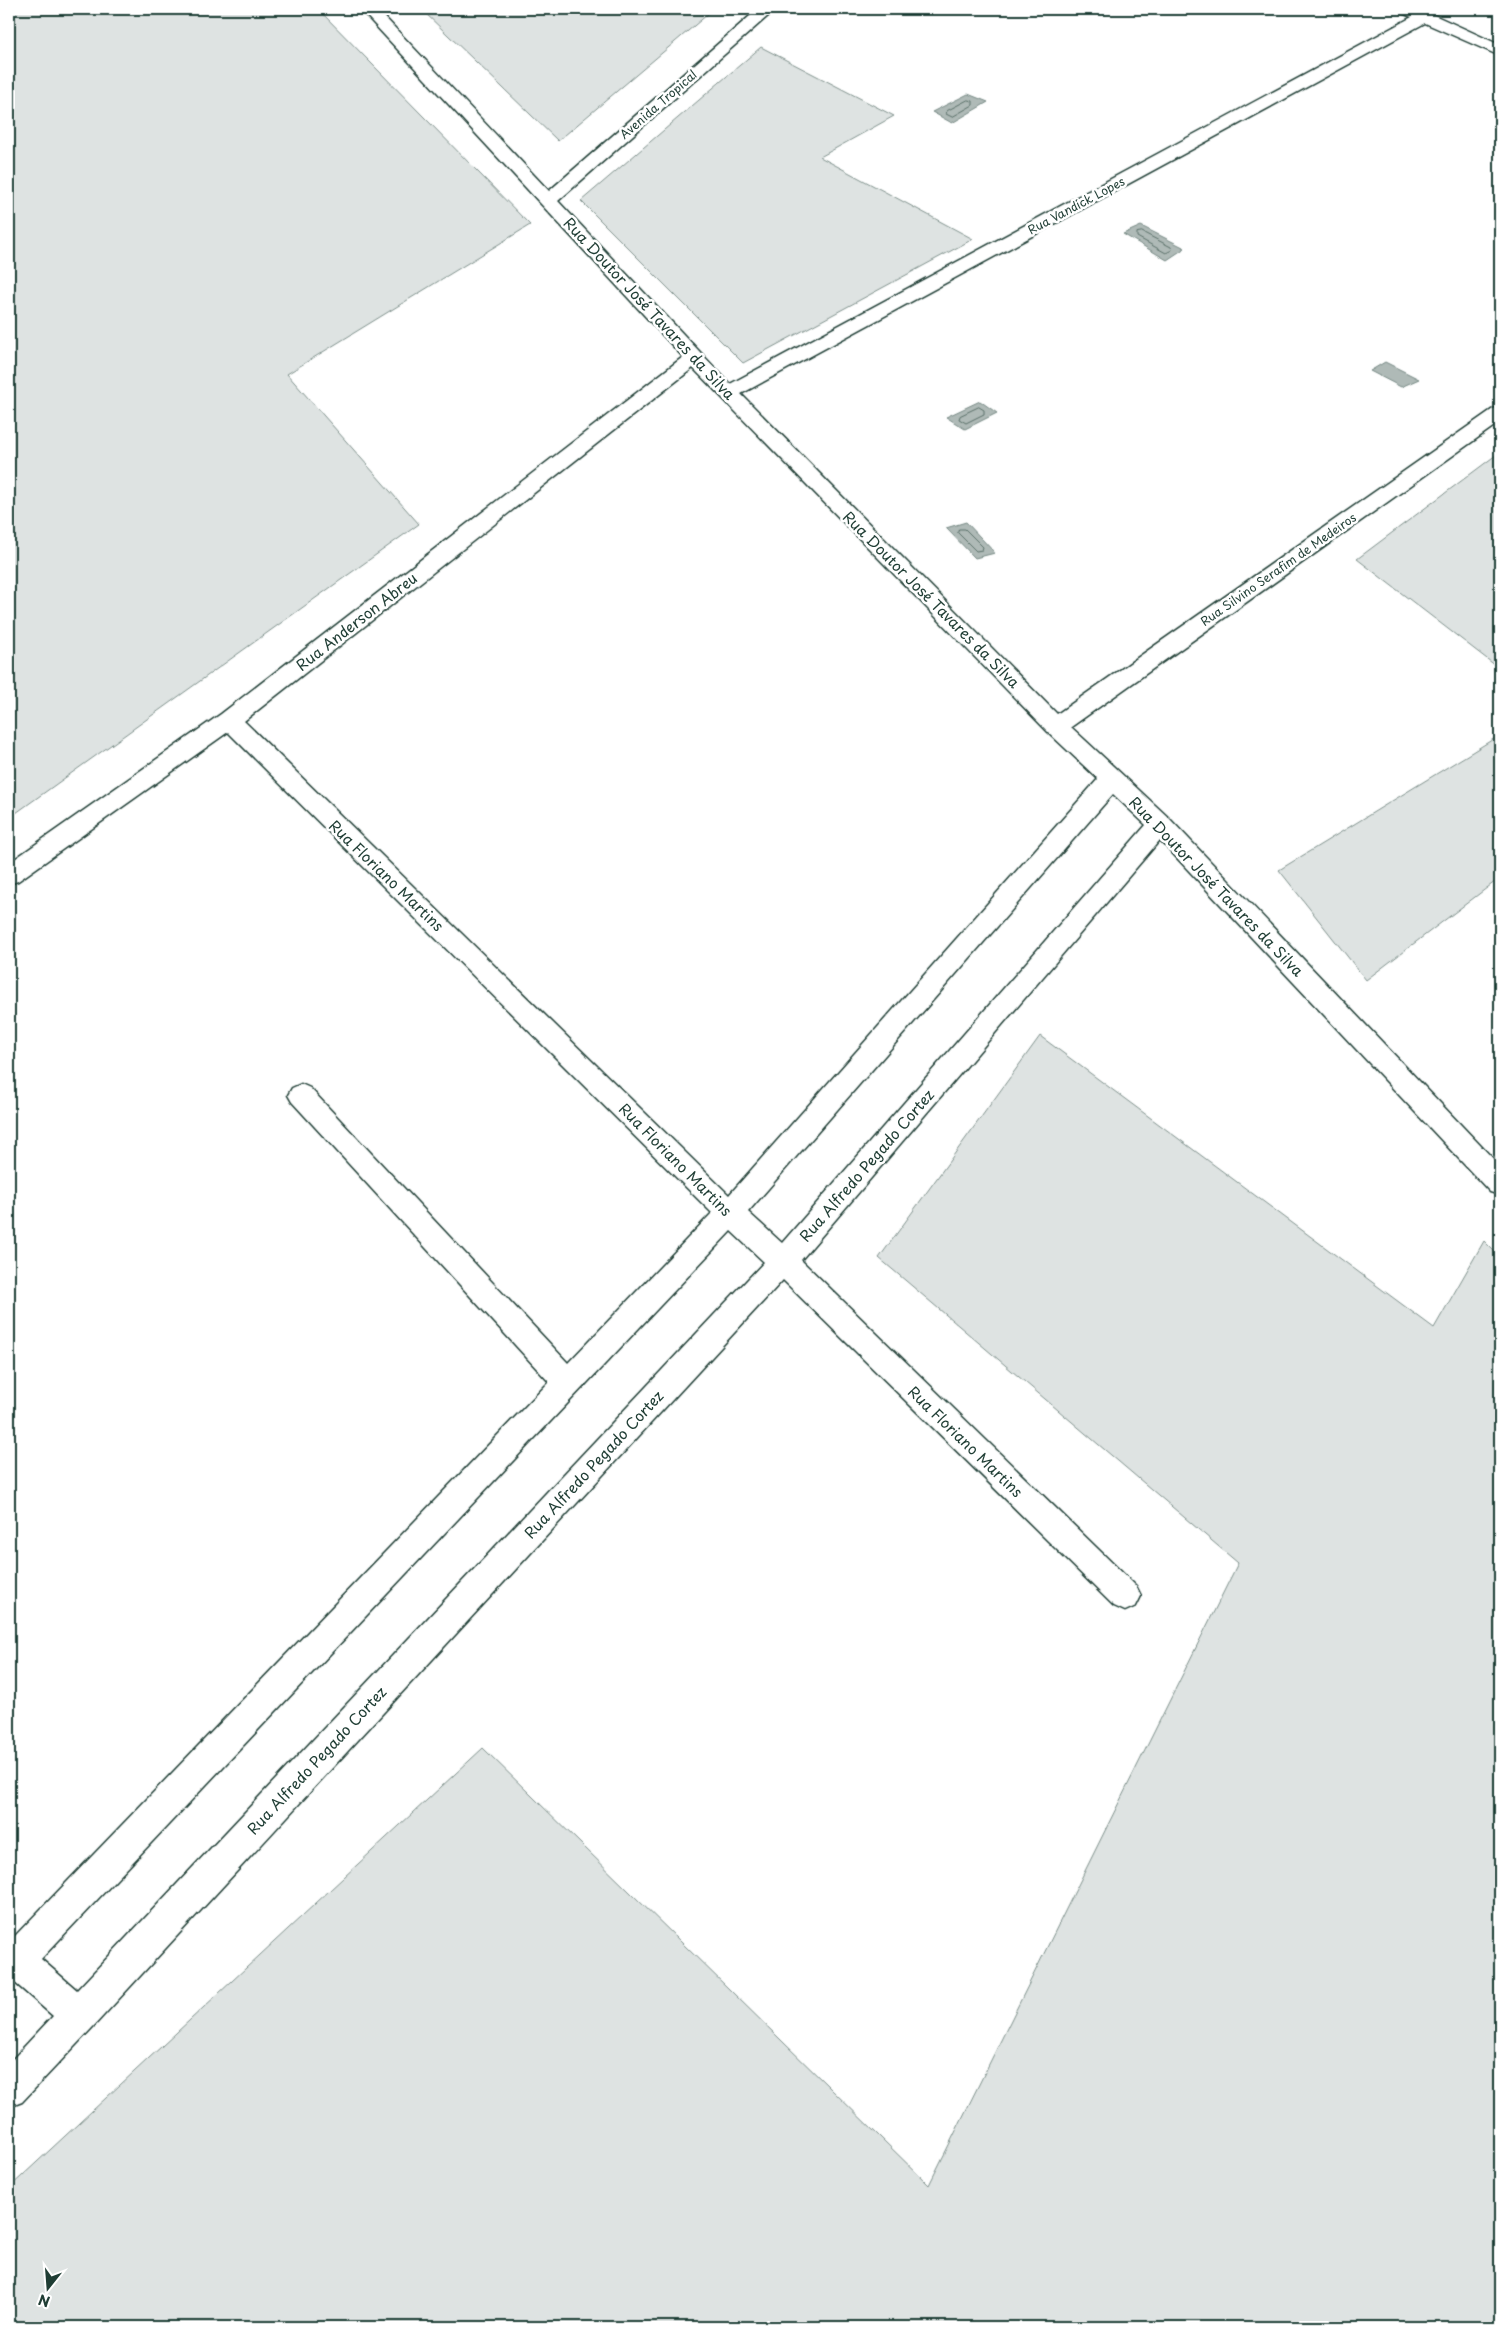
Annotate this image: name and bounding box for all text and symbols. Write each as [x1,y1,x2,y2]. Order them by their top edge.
street label: Avenida Tropical [615,65,701,143]
street label: Rua Vandick Lopes [1024,172,1128,238]
street label: Rua Doutor José Tavares da Silva [559,212,742,405]
street label: Rua Doutor José Tavares da Silva [838,505,1026,693]
street label: Rua Silvino Serafim de Medeiros [1196,508,1360,630]
street label: Rua Anderson Abreu [291,566,421,676]
street label: Rua Doutor José Tavares da Silva [1125,791,1310,982]
street label: Rua Floriano Martins [324,814,450,936]
street label: Rua Alfredo Pegado Cortez [793,1084,939,1246]
street label: Rua Floriano Martins [614,1097,738,1221]
street label: Rua Floriano Martins [903,1380,1029,1502]
street label: Rua Alfredo Pegado Cortez [518,1385,668,1543]
street label: Rua Alfredo Pegado Cortez [241,1681,391,1839]
north arrow [22,2264,72,2314]
text: N [36,2289,52,2313]

